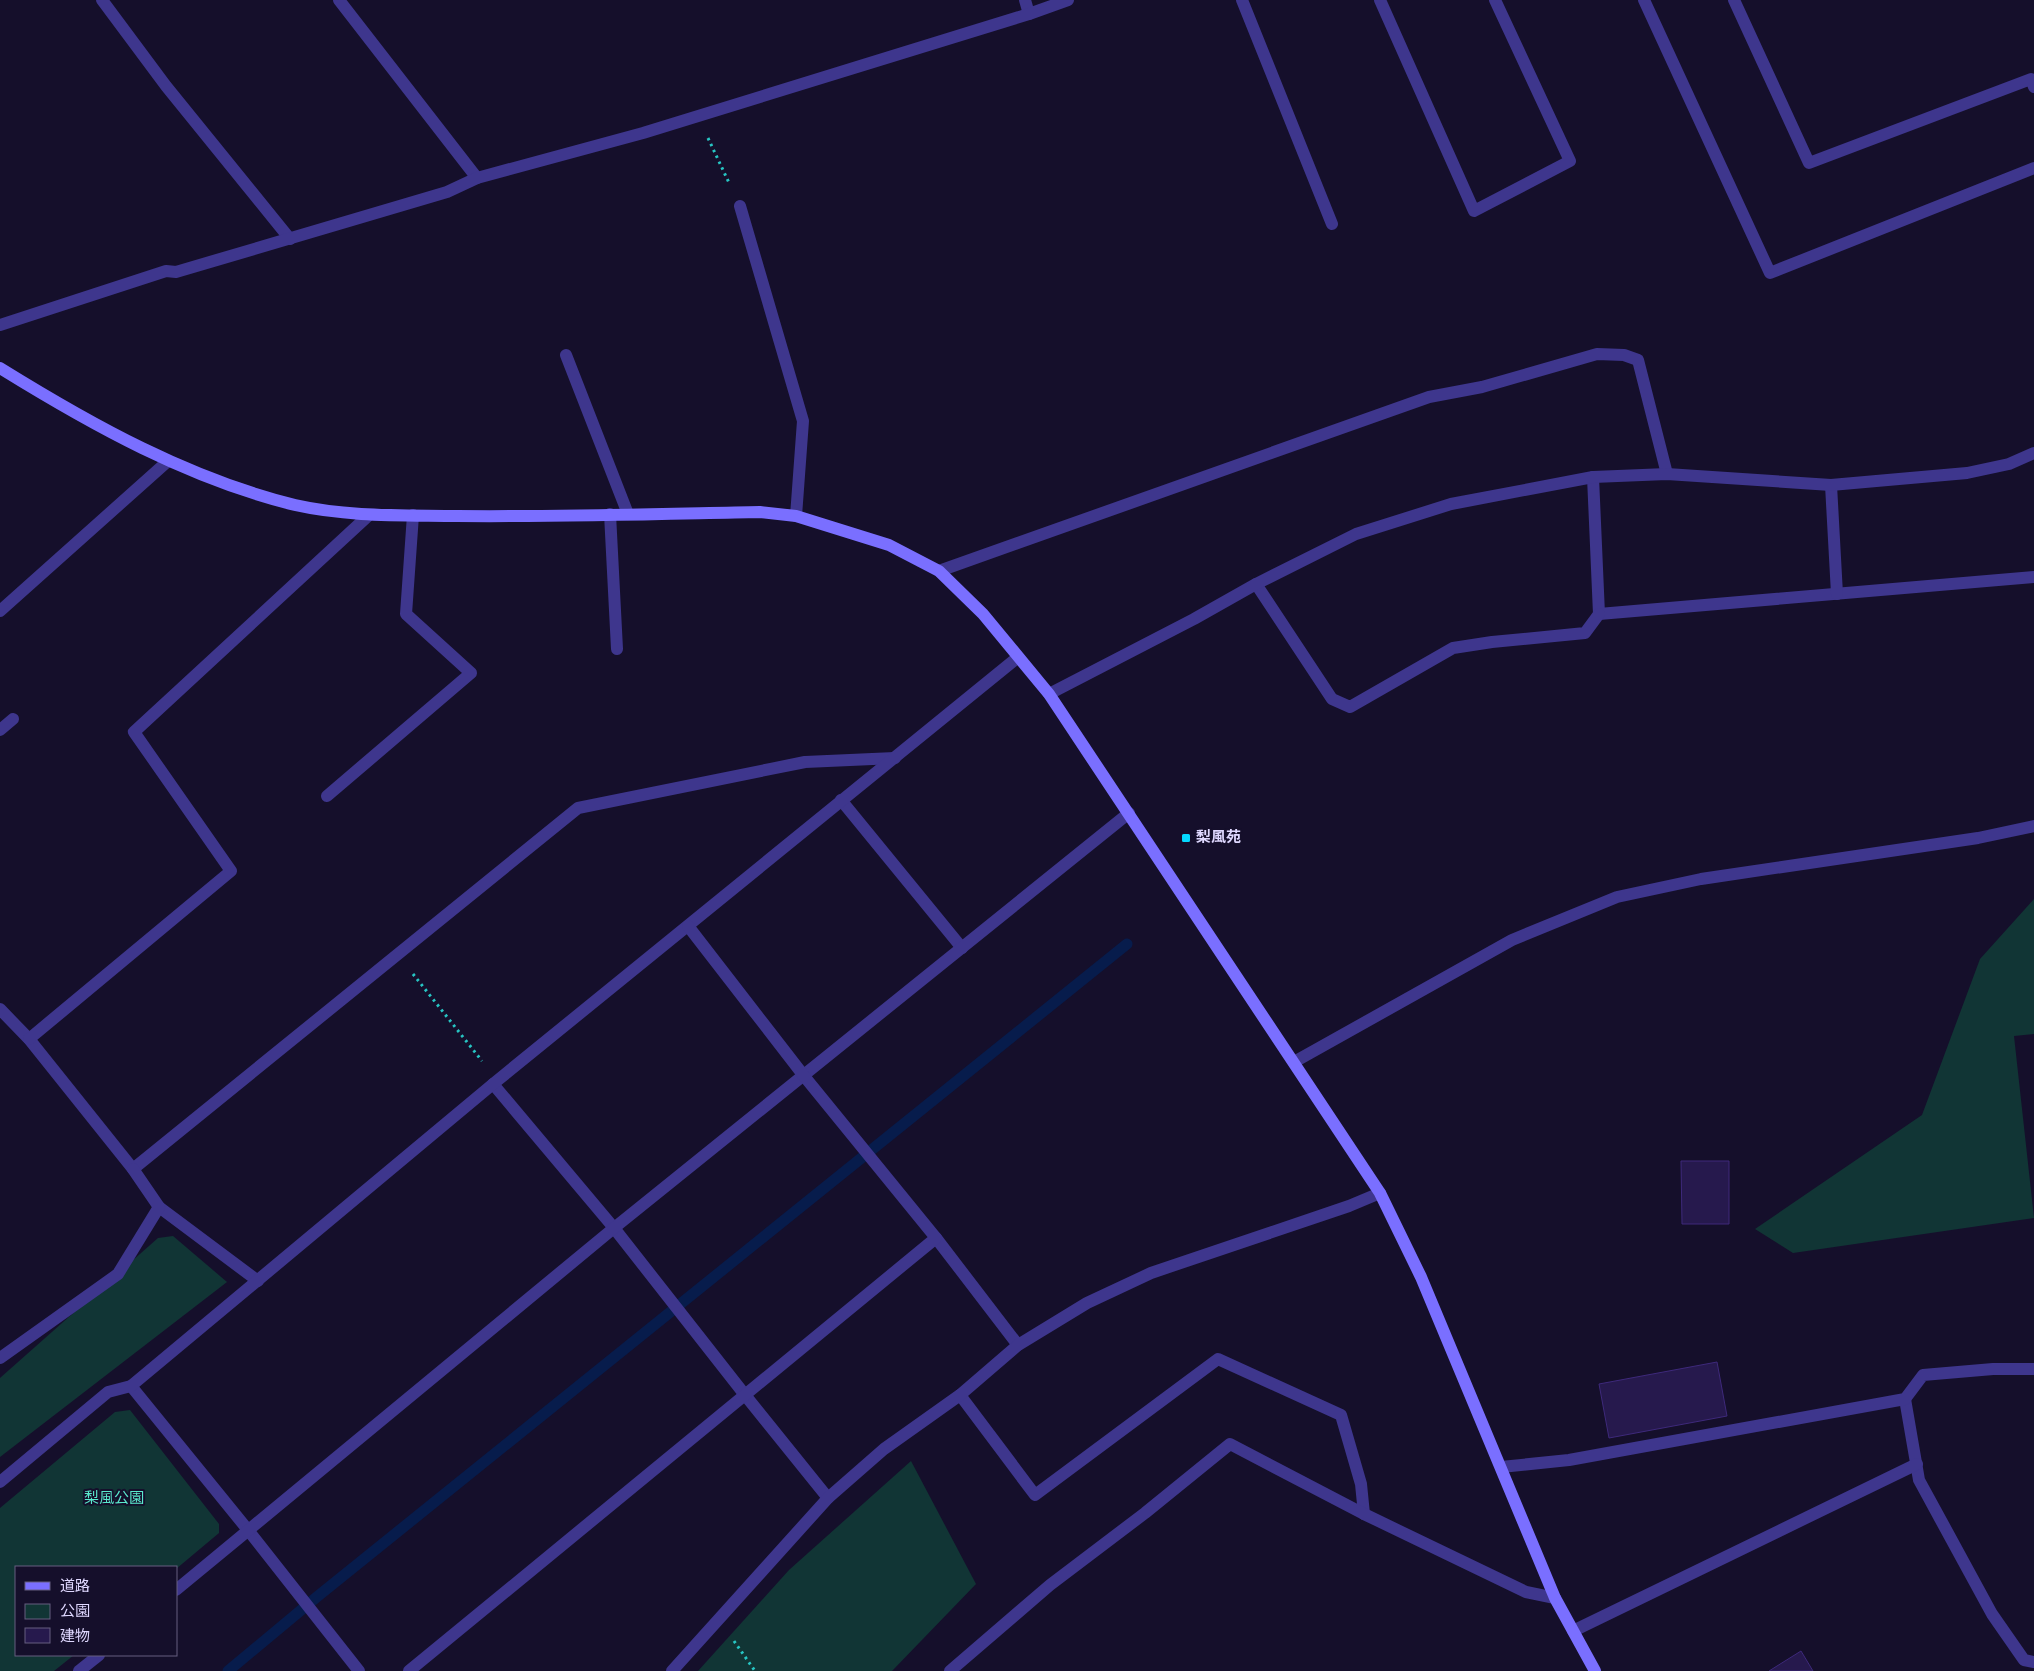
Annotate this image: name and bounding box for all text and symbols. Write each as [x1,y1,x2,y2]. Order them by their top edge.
place label: 梨風苑 [1196,829,1241,848]
marker: 梨風苑 [1180,832,1192,844]
park label: 梨風公園 [84,1490,144,1509]
legend [15,1566,178,1656]
text: 道路 [60,1578,90,1597]
text: 公園 [60,1603,90,1622]
text: 建物 [60,1628,90,1647]

